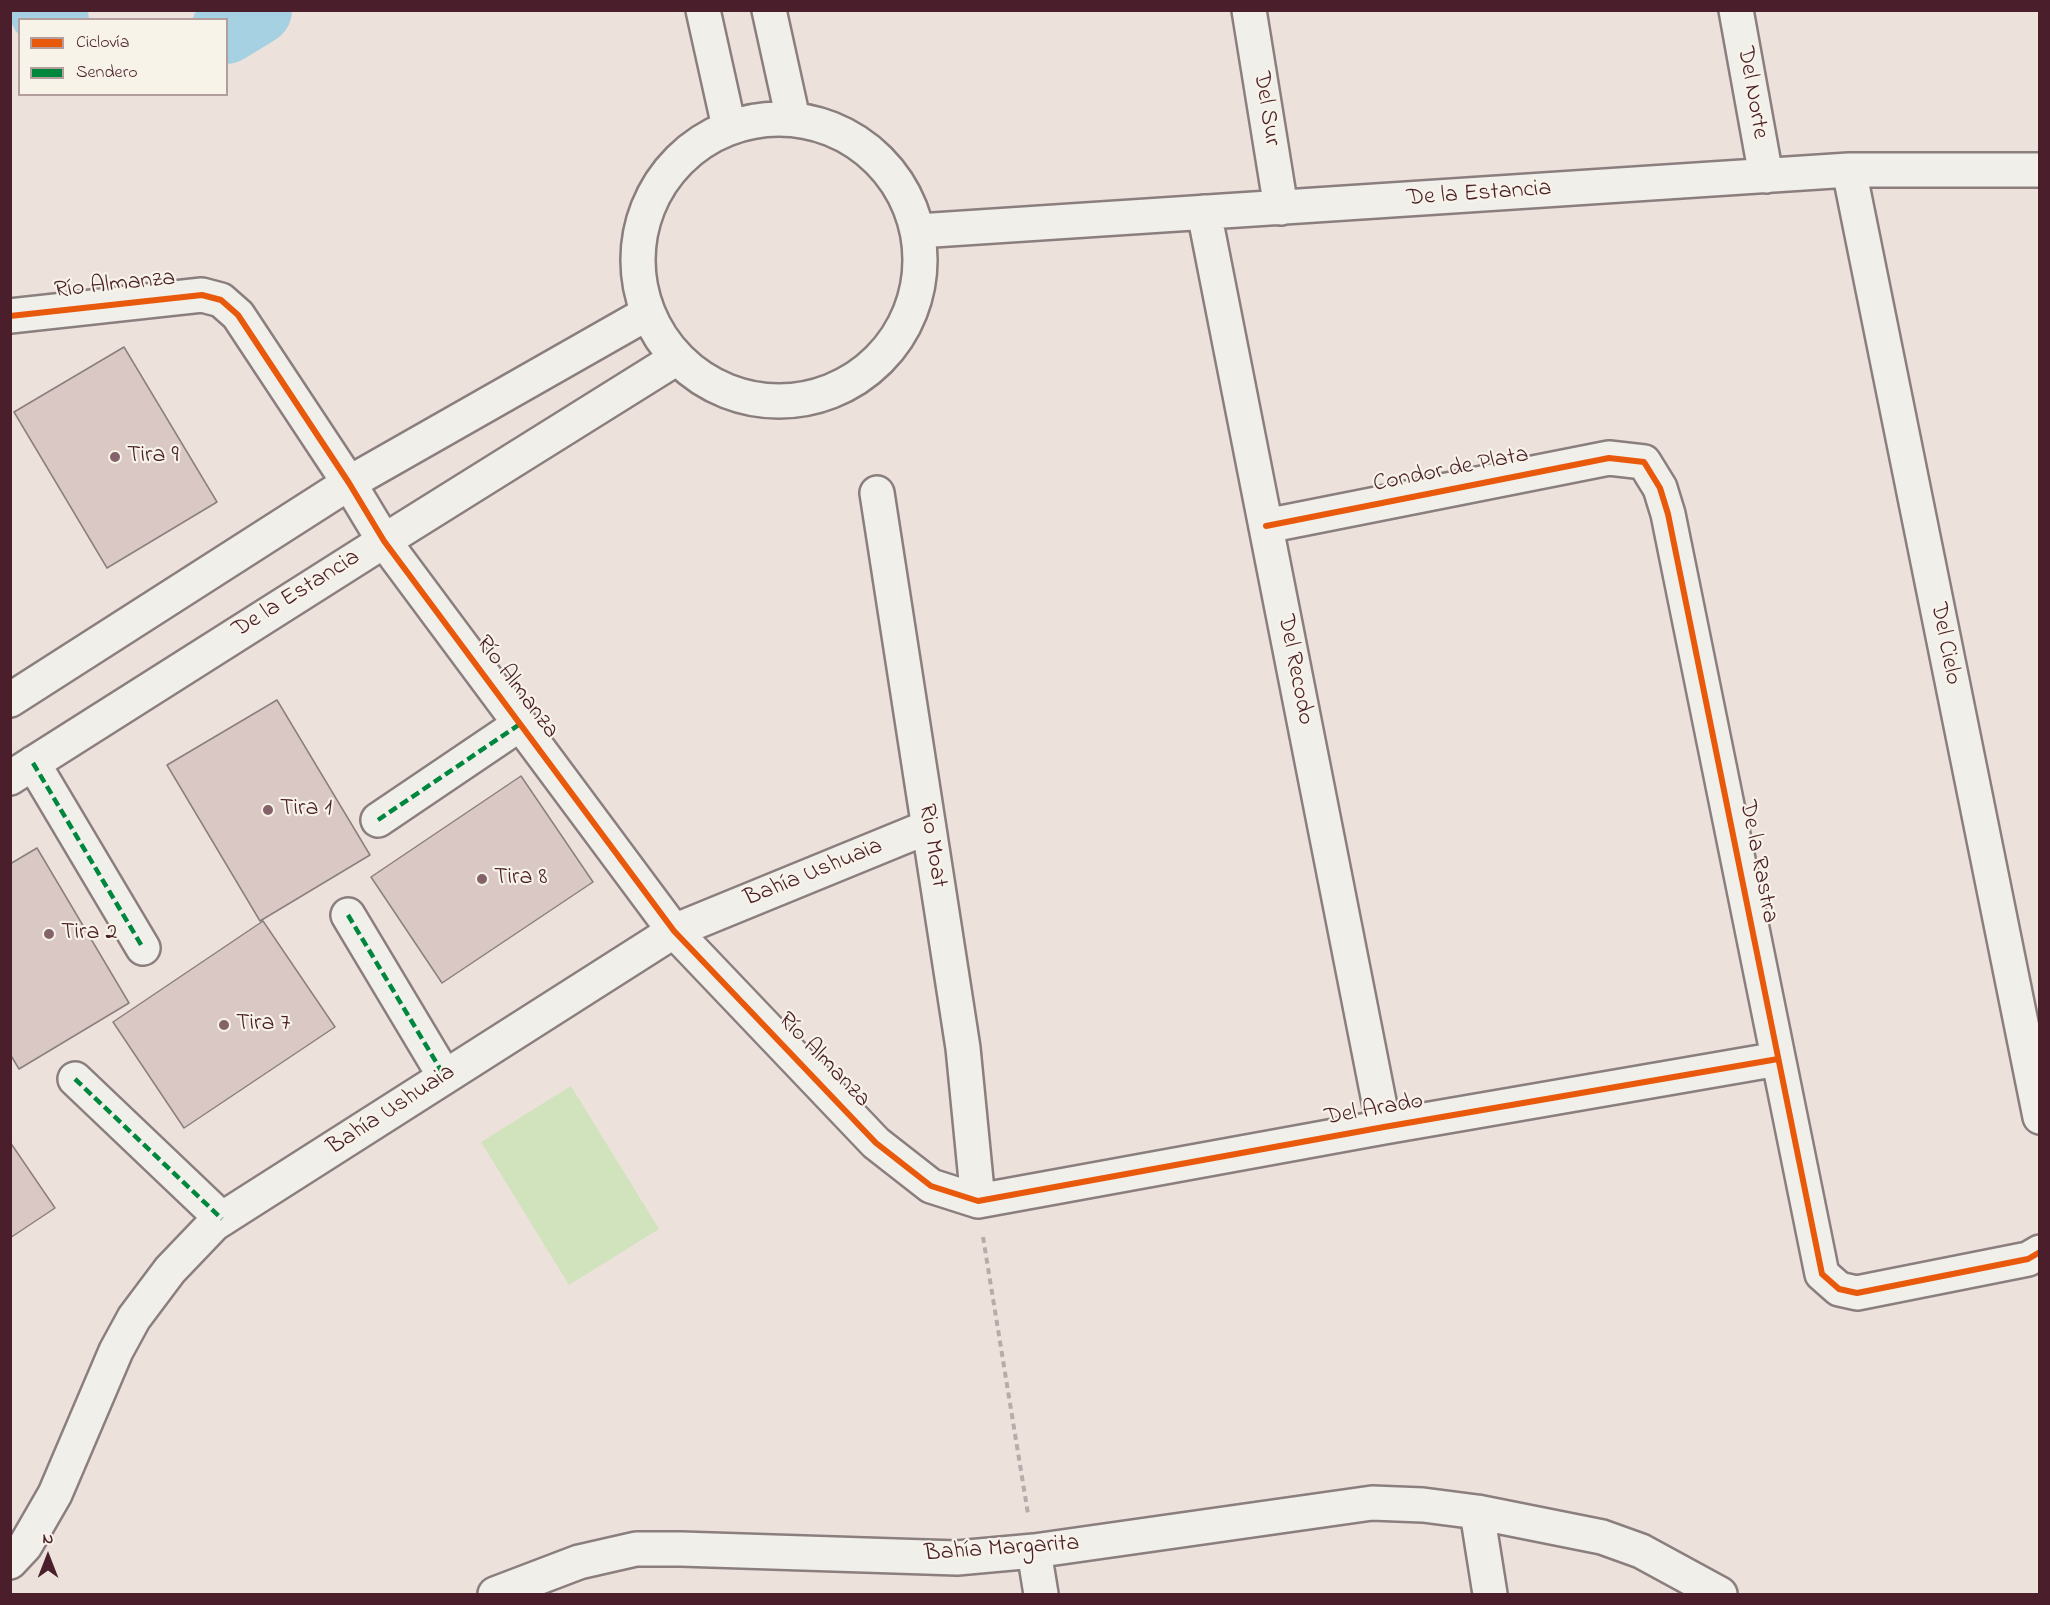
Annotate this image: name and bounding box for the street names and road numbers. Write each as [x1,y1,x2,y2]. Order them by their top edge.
street label: Del Norte [1729,45,1773,141]
street label: Del Sur [1245,70,1285,148]
street label: De la Estancia [1406,176,1552,214]
street label: Río Almanza [53,265,177,307]
street label: Condor de Plata [1371,442,1531,500]
street label: De la Estancia [228,544,366,646]
street label: Del Cielo [1922,600,1966,688]
street label: Del Recodo [1269,613,1319,727]
street label: Río Almanza [468,631,564,745]
street label: De la Rastra [1731,798,1783,926]
street label: Rio Moat [910,802,952,890]
street label: Bahía Ushuaia [741,833,887,915]
street label: Río Almanza [771,1007,875,1115]
street label: Bahía Ushuaia [323,1059,461,1163]
street label: Del Arado [1322,1088,1426,1134]
street label: Bahía Margarita [924,1530,1080,1570]

